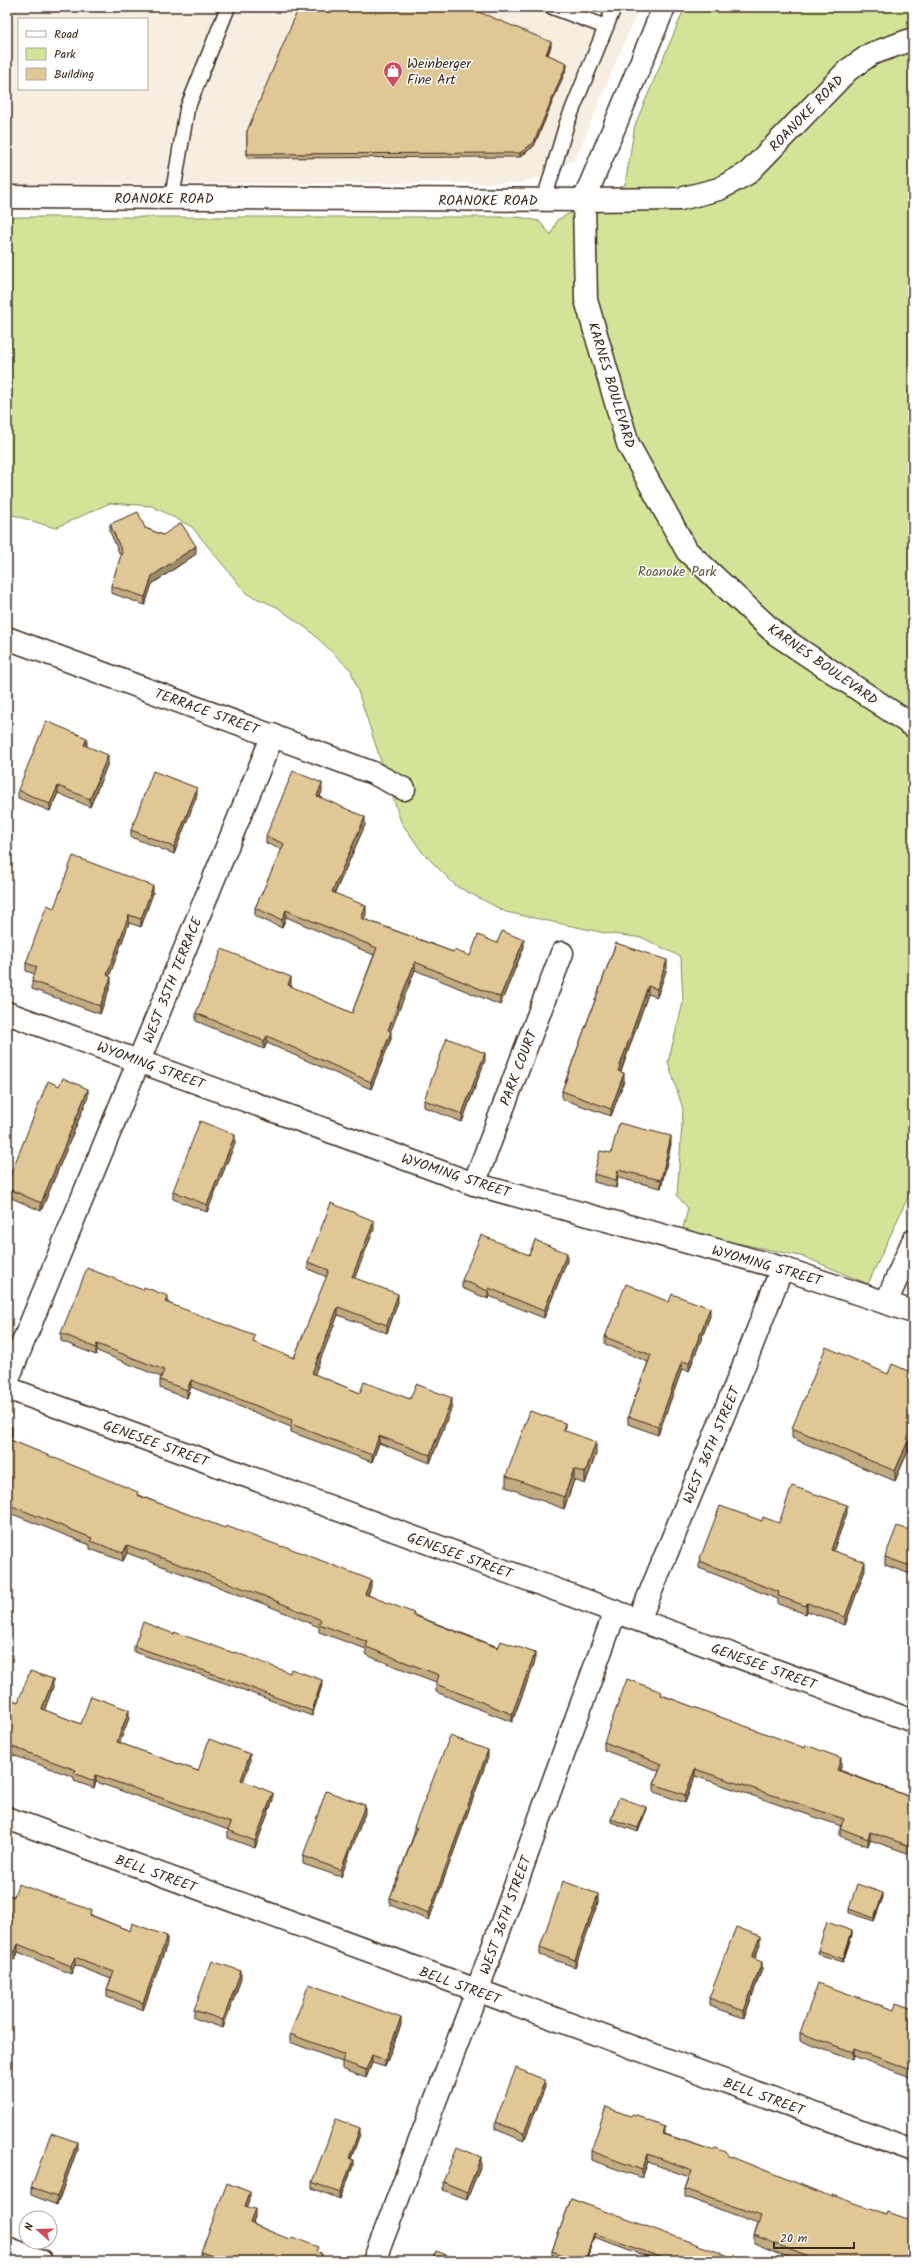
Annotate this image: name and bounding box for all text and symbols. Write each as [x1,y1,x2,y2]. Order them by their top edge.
legend [18,18,148,90]
text: Road [54,25,79,44]
text: Park [54,45,76,64]
place label: Weinberger Fine Art [407,53,472,91]
shop icon: Weinberger Fine Art [382,60,404,88]
text: Building [54,65,94,84]
street label: ROANOKE ROAD [764,70,849,157]
street label: ROANOKE ROAD [114,188,214,210]
street label: ROANOKE ROAD [438,190,538,212]
street label: KARNES BOULEVARD [581,320,641,451]
park label: Roanoke Park [638,561,717,583]
street label: KARNES BOULEVARD [763,618,882,711]
street label: TERRACE STREET [151,683,263,742]
street label: WEST 35TH TERRACE [137,913,209,1047]
street label: PARK COURT [494,1026,544,1109]
street label: WYOMING STREET [94,1036,209,1096]
street label: WYOMING STREET [398,1148,515,1204]
street label: WYOMING STREET [709,1240,826,1293]
street label: WEST 36TH STREET [677,1382,747,1507]
street label: GENESEE STREET [100,1415,213,1474]
street label: GENESEE STREET [404,1527,517,1586]
street label: GENESEE STREET [708,1638,821,1697]
street label: BELL STREET [112,1849,201,1899]
street label: WEST 36TH STREET [474,1851,538,1978]
street label: BELL STREET [416,1961,505,2011]
street label: BELL STREET [720,2072,809,2122]
north arrow [18,2210,58,2250]
text: N [20,2221,39,2233]
scale bar [774,2224,854,2250]
text: 20 m [780,2229,808,2248]

